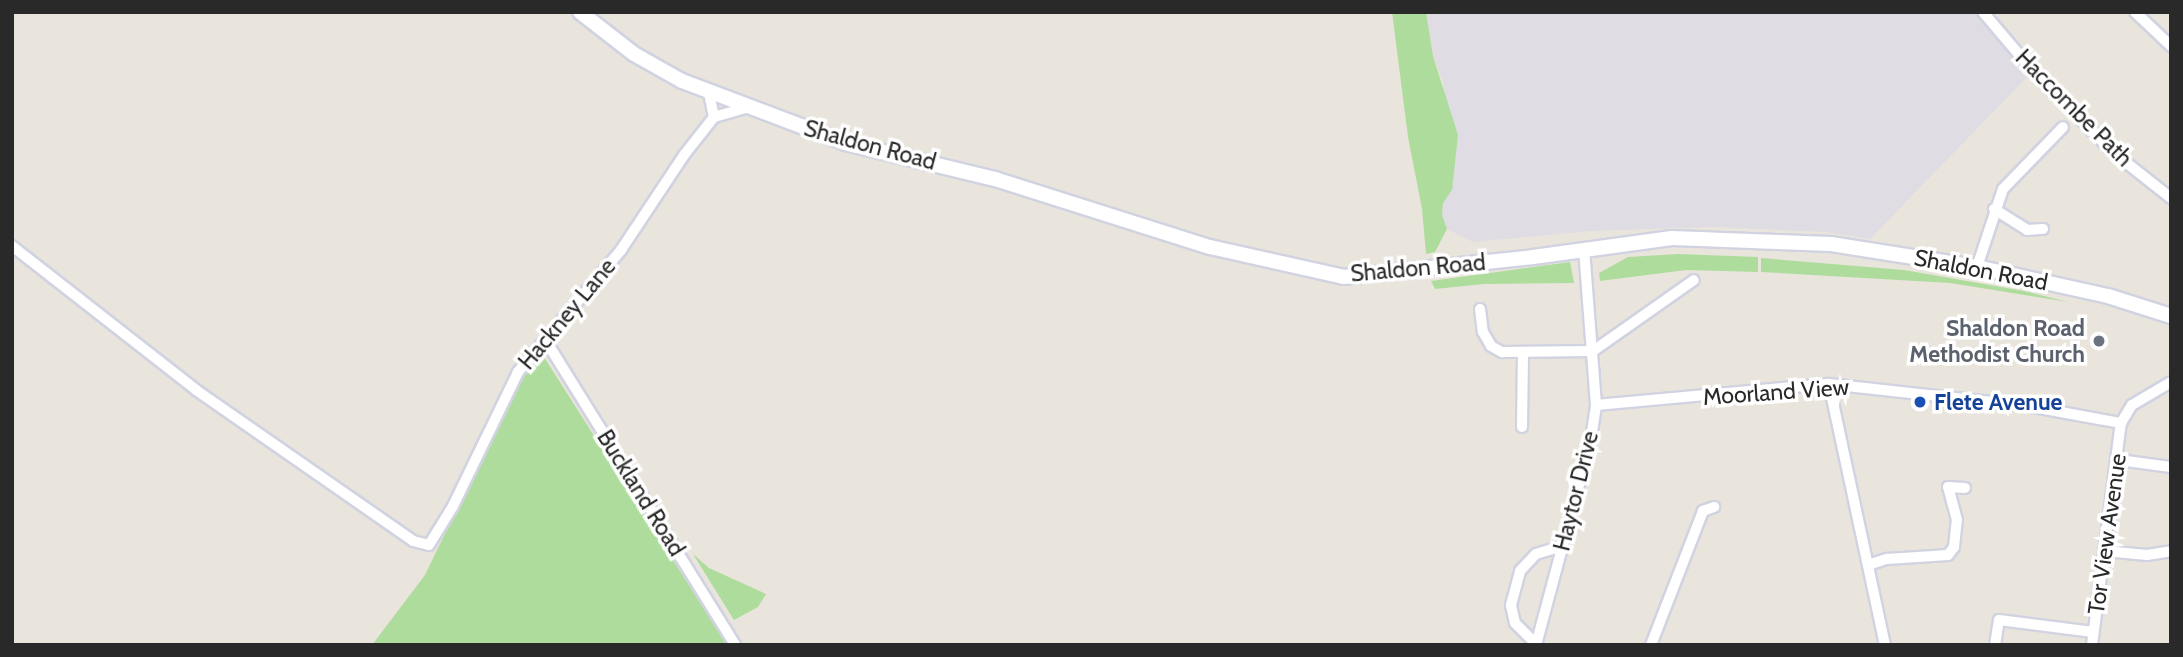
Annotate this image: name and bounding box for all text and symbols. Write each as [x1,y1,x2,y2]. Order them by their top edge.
street label: Haccombe Path [2010,44,2138,172]
street label: Shaldon Road [801,114,939,176]
street label: Shaldon Road [1912,244,2050,296]
street label: Shaldon Road [1349,248,1487,288]
street label: Hackney Lane [513,253,621,375]
place label: Shaldon Road Methodist Church [1909,314,2085,368]
marker: Shaldon Road Methodist Church [2091,333,2107,349]
street label: Moorland View [1702,373,1850,411]
place label: Flete Avenue [1934,388,2062,416]
marker: Flete Avenue [1912,394,1928,410]
street label: Buckland Road [591,425,691,561]
street label: Haytor Drive [1548,428,1604,554]
street label: Tor View Avenue [2082,452,2132,616]

